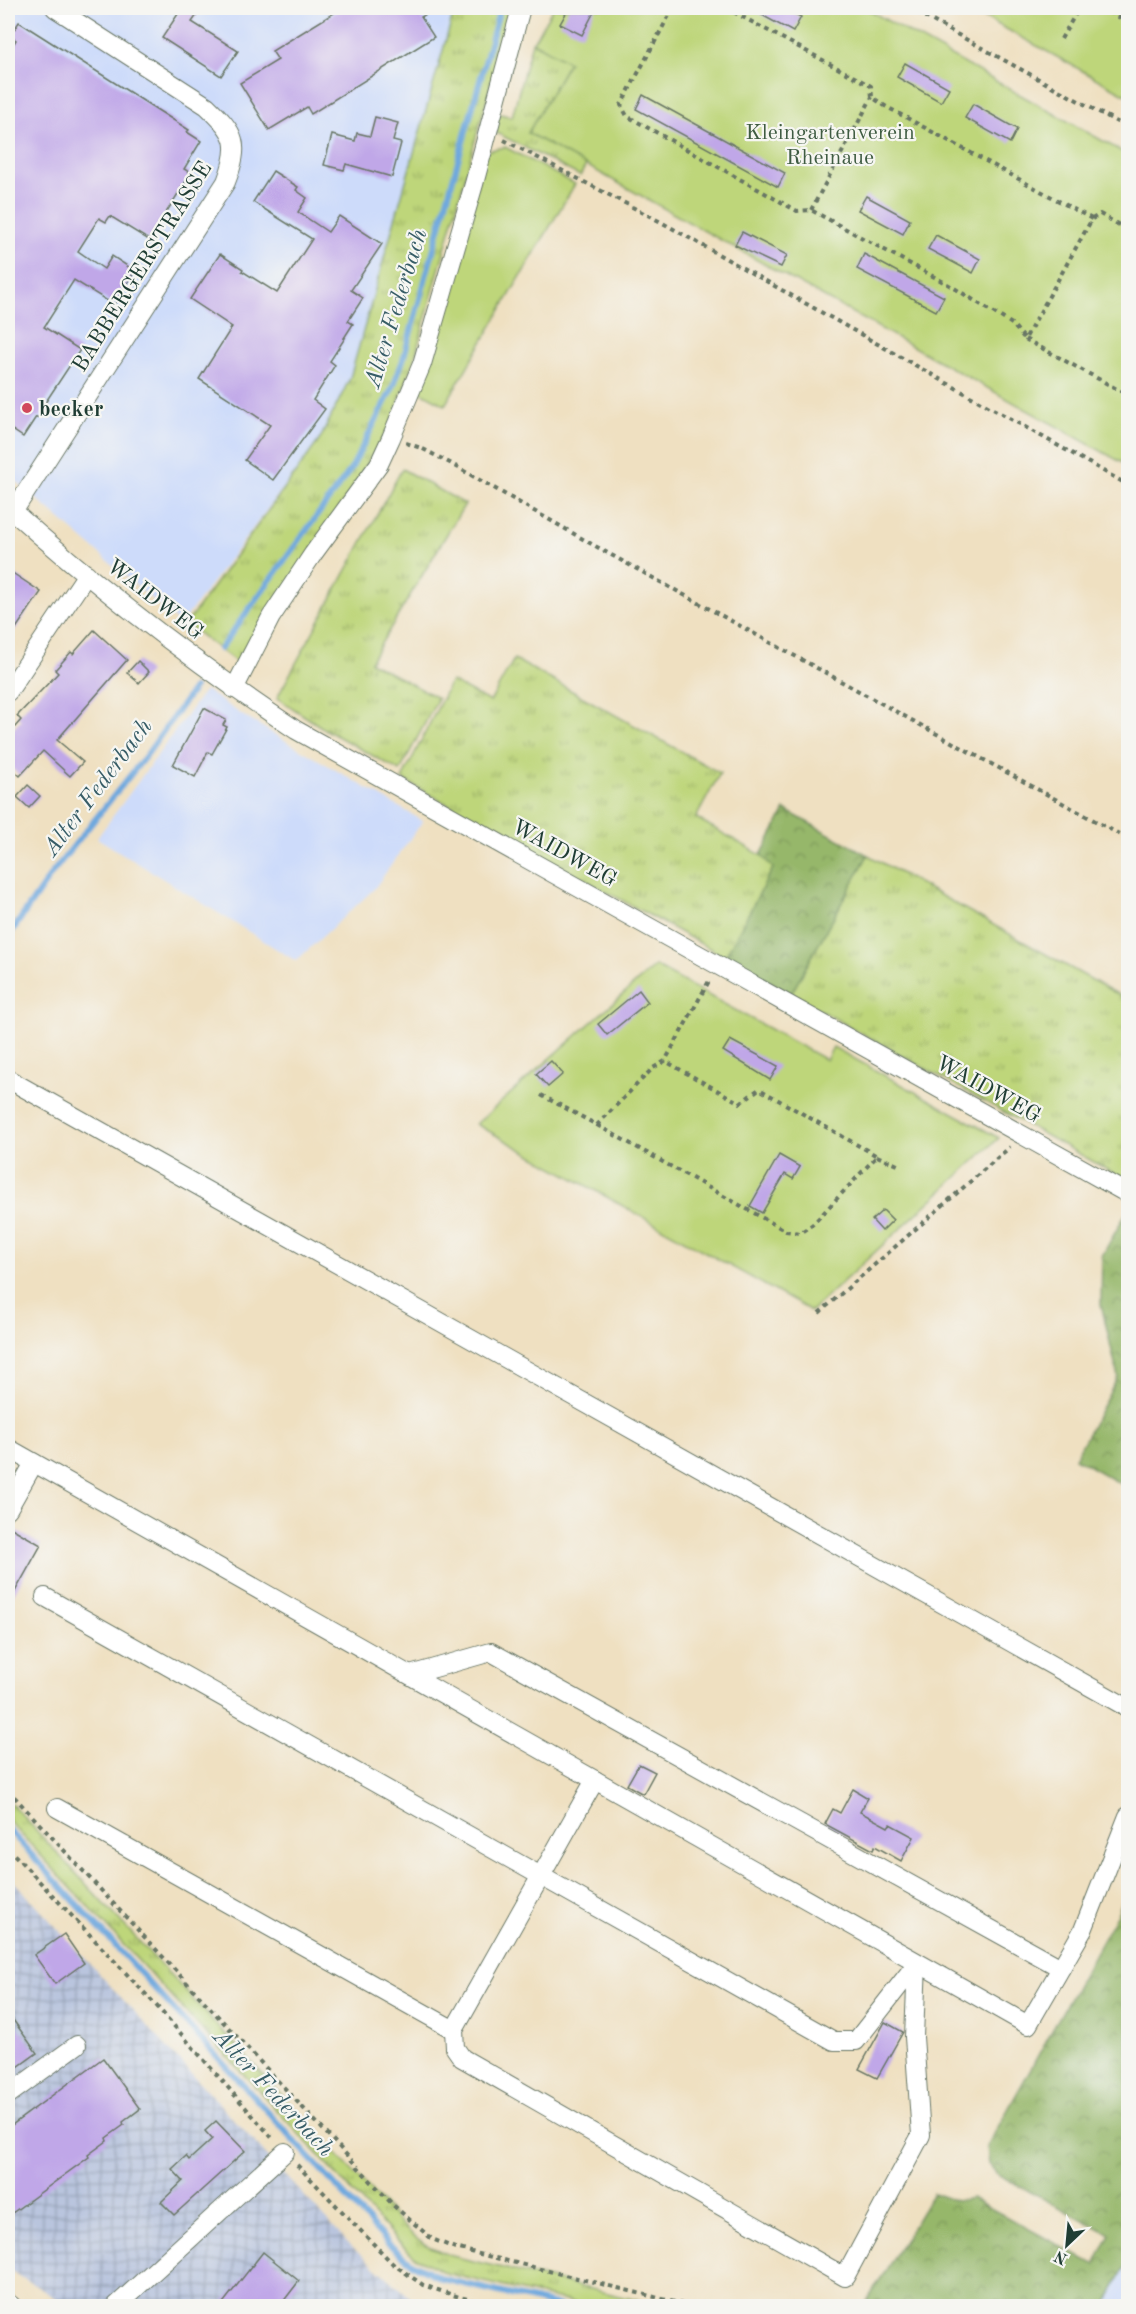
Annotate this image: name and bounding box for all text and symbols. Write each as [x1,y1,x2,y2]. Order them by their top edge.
park label: Kleingartenverein Rheinaue [745,122,915,169]
street label: BABBERGERSTRASSE [69,158,217,376]
water label: Alter Federbach [361,226,432,393]
place label: becker [39,399,104,421]
marker: becker [20,401,34,415]
street label: WAIDWEG [102,555,208,644]
water label: Alter Federbach [38,715,158,863]
street label: WAIDWEG [508,816,620,892]
street label: WAIDWEG [932,1052,1044,1128]
water label: Alter Federbach [206,2023,338,2162]
north arrow [1037,2215,1097,2275]
text: N [1052,2246,1070,2267]

